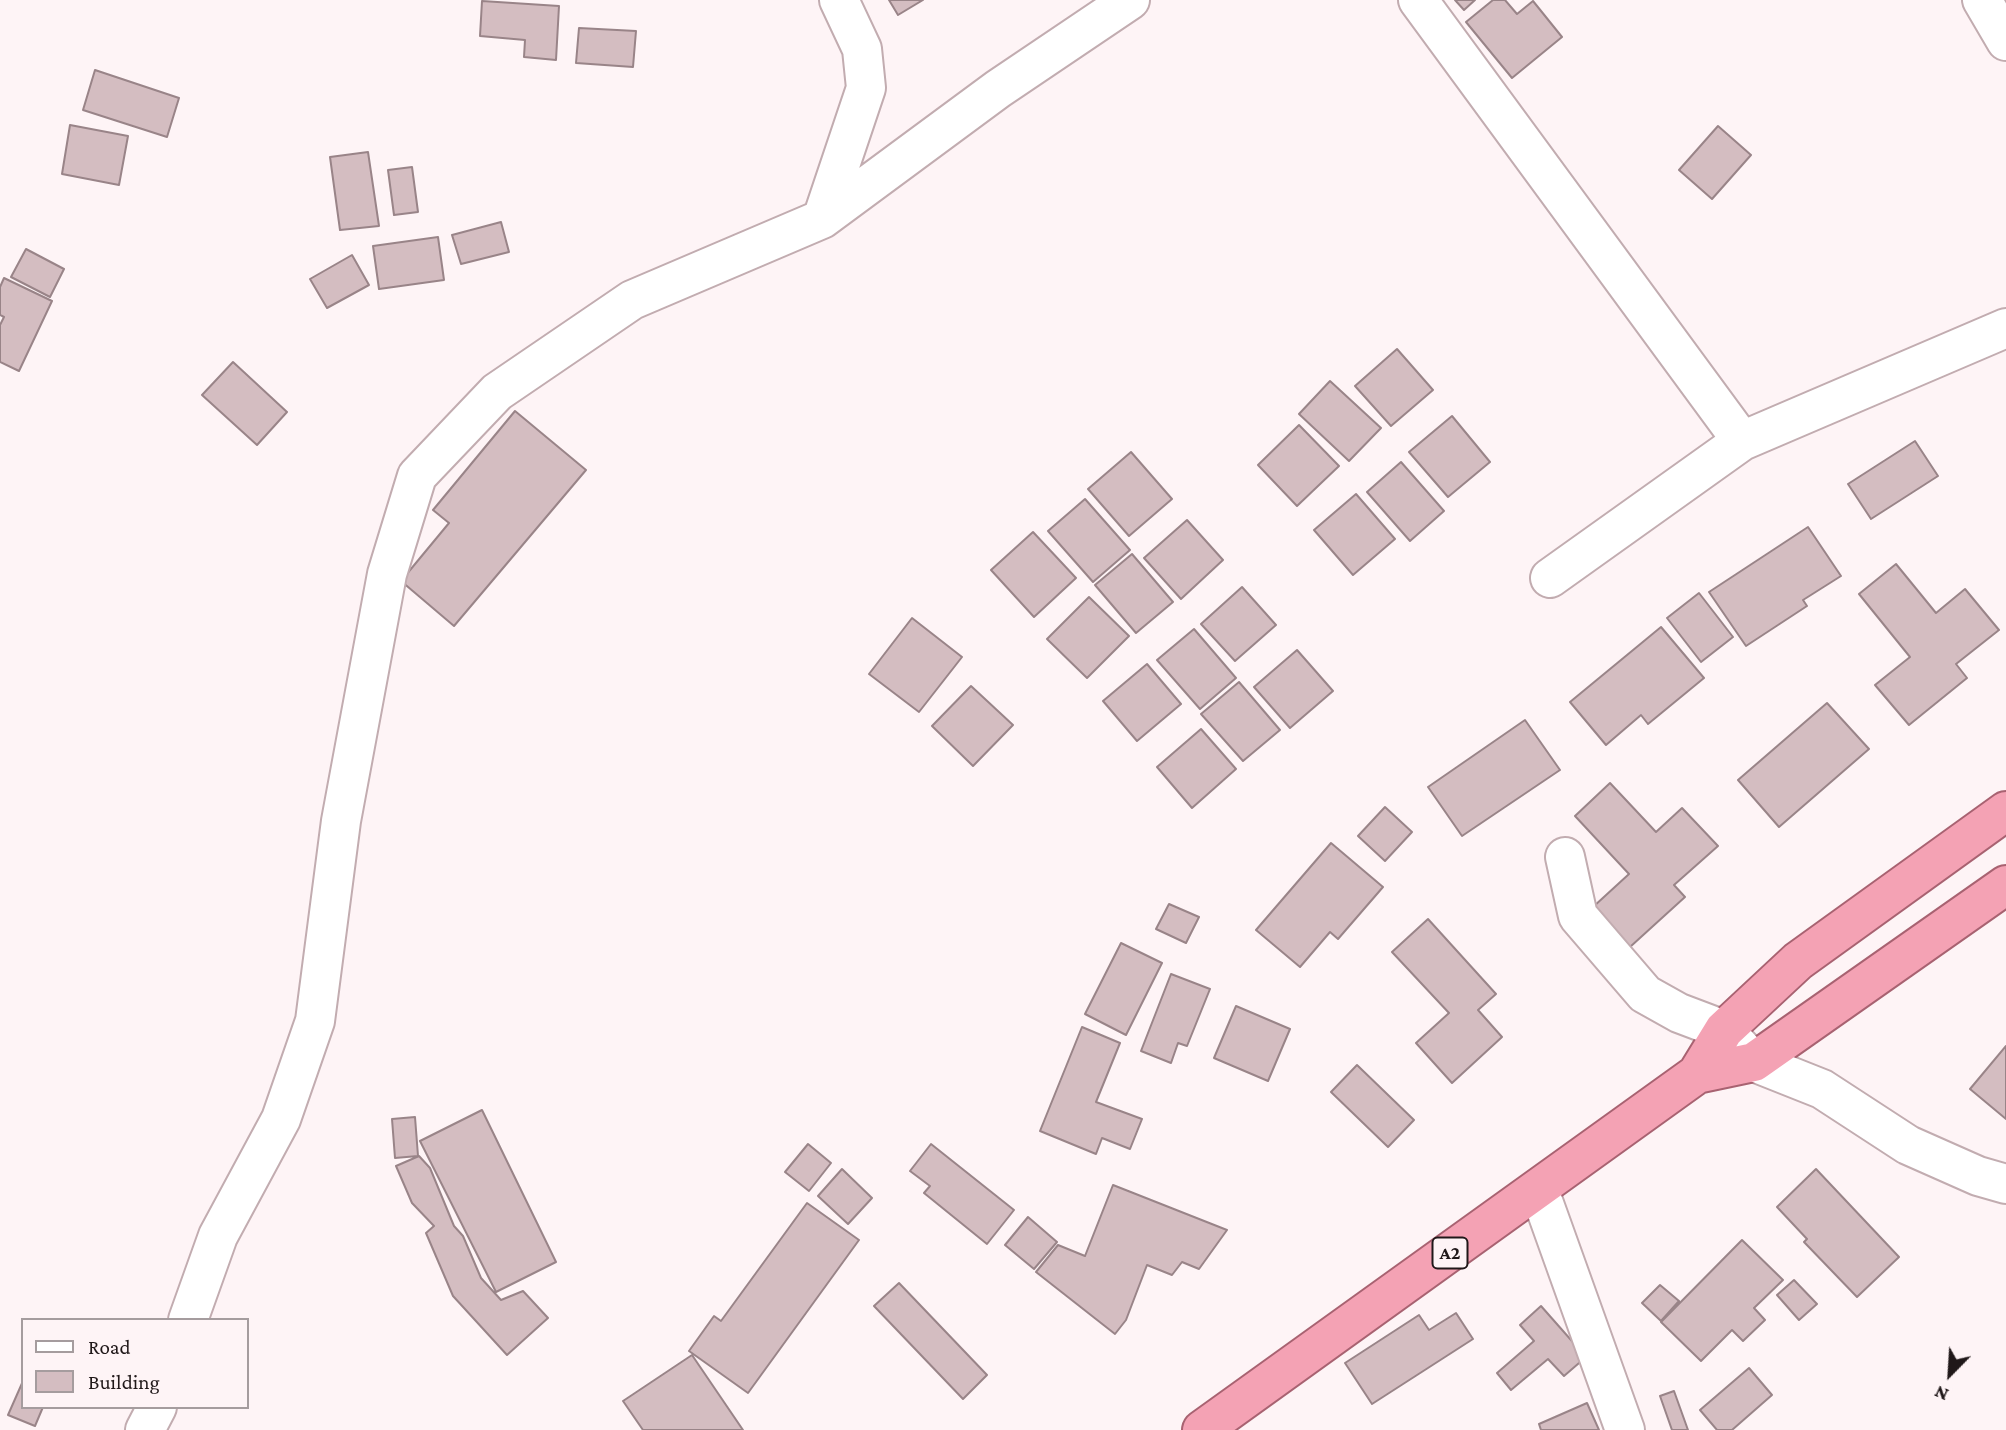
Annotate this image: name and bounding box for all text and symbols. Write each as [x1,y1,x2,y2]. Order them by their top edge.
road number: A2 [1432,1238,1468,1268]
legend [21,1318,248,1409]
text: Road [88,1335,131,1359]
north arrow [1915,1339,1985,1409]
text: Building [88,1370,160,1394]
text: N [1931,1381,1951,1406]

